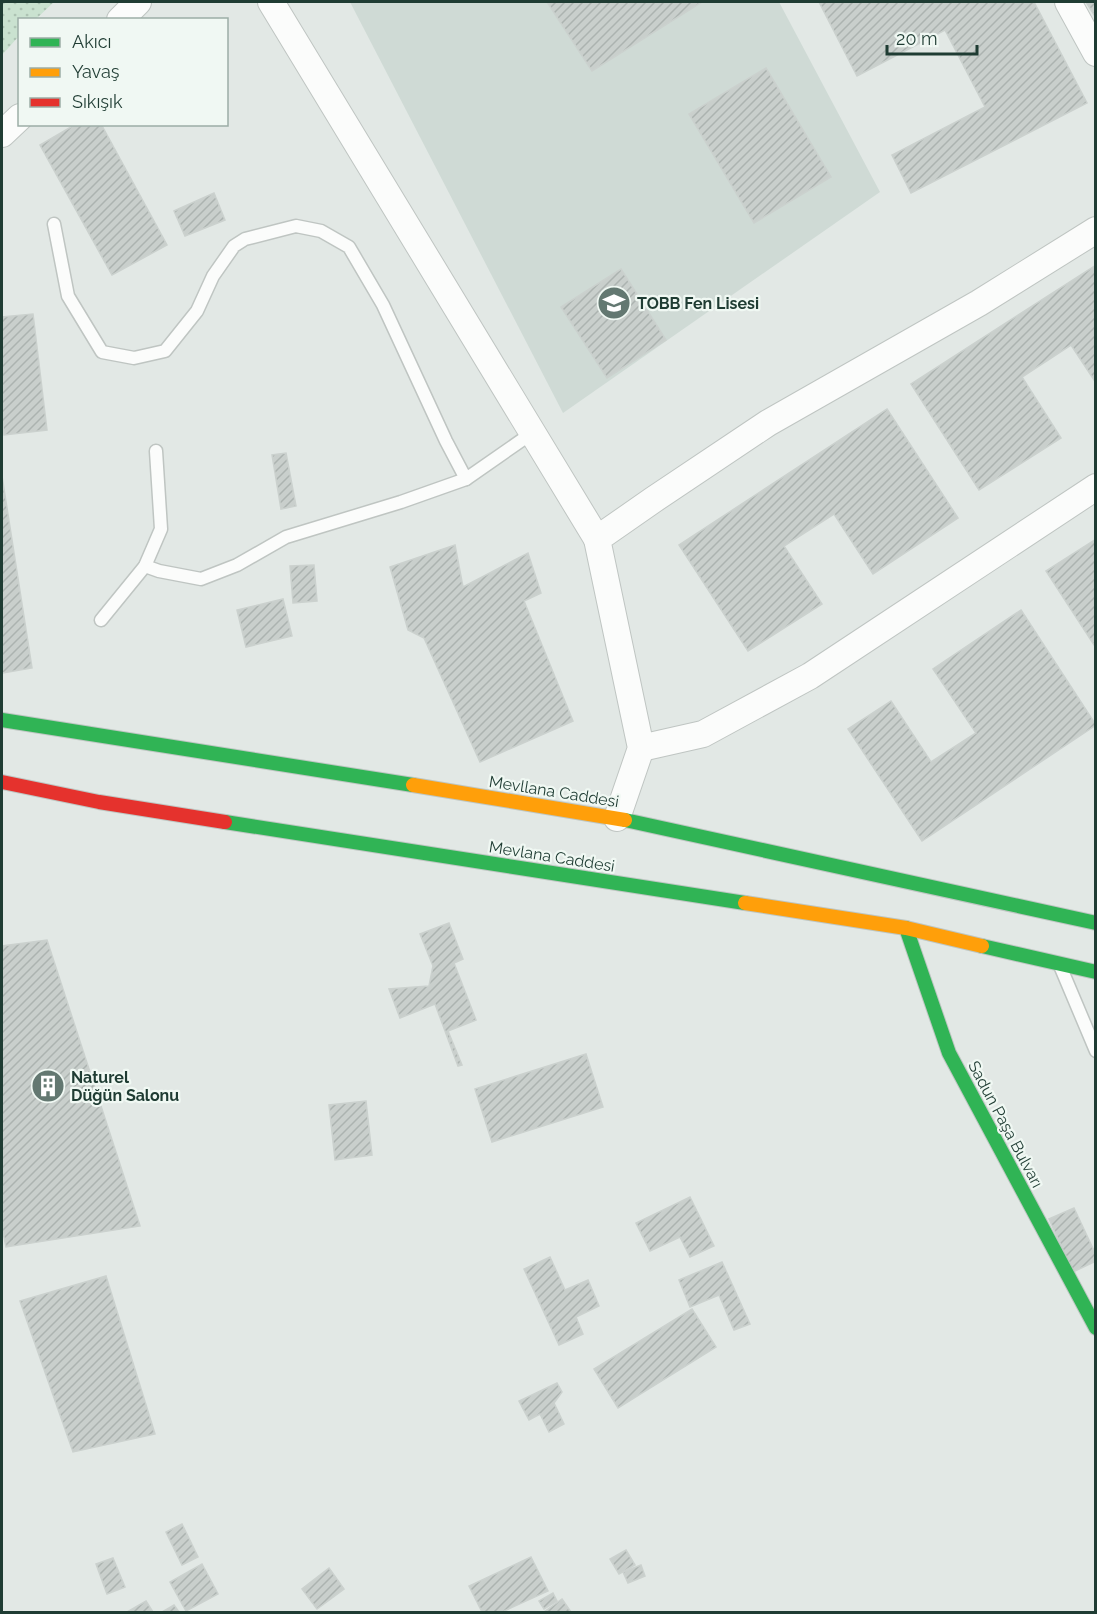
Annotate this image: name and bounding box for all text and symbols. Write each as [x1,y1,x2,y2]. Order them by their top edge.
legend [18,18,228,126]
scale bar [887,18,977,56]
text: 20 m [896,28,938,49]
text: Akıcı [72,31,111,52]
text: Yavaş [72,61,120,82]
text: Sıkışık [72,91,123,112]
school or university icon: TOBB Fen Lisesi [596,285,632,321]
place label: TOBB Fen Lisesi [637,294,759,313]
street label: Mevllana Caddesi [488,772,620,811]
street label: Mevlana Caddesi [488,837,616,876]
street label: Sadun Paşa Bulvarı [964,1058,1047,1191]
building icon: Naturel Düğün Salonu [30,1068,66,1104]
place label: Naturel Düğün Salonu [71,1068,179,1105]

